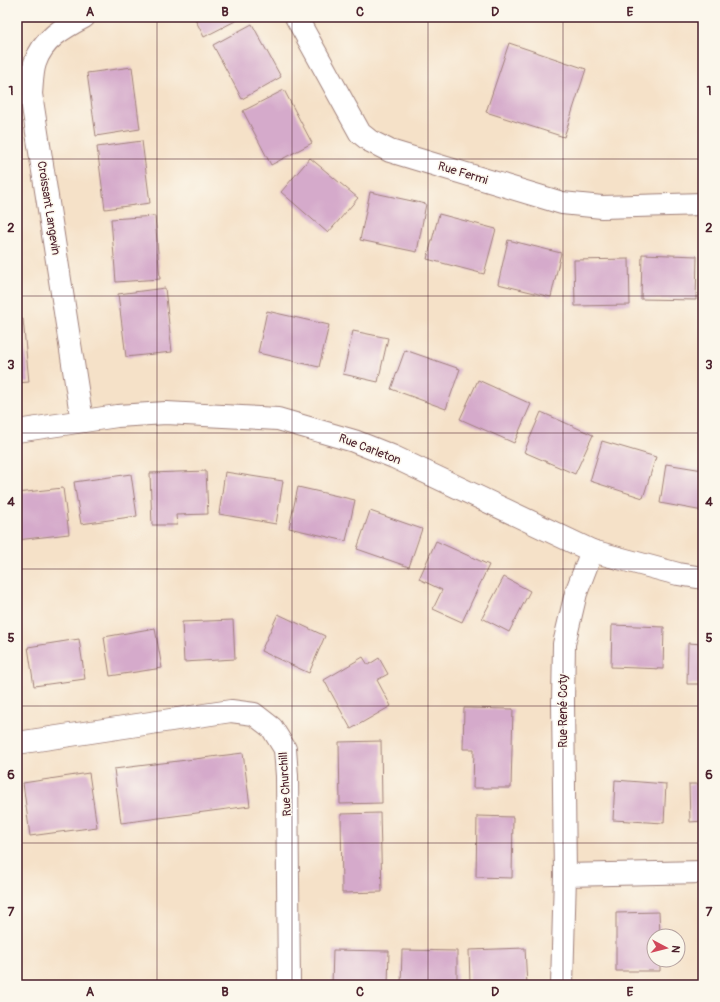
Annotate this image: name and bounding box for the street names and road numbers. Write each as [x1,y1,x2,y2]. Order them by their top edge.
street label: Rue Fermi [436,159,490,188]
street label: Croissant Langevin [34,160,63,256]
street label: Rue Carleton [337,431,403,468]
street label: Rue René Coty [556,674,571,748]
street label: Rue Churchill [276,751,295,817]

